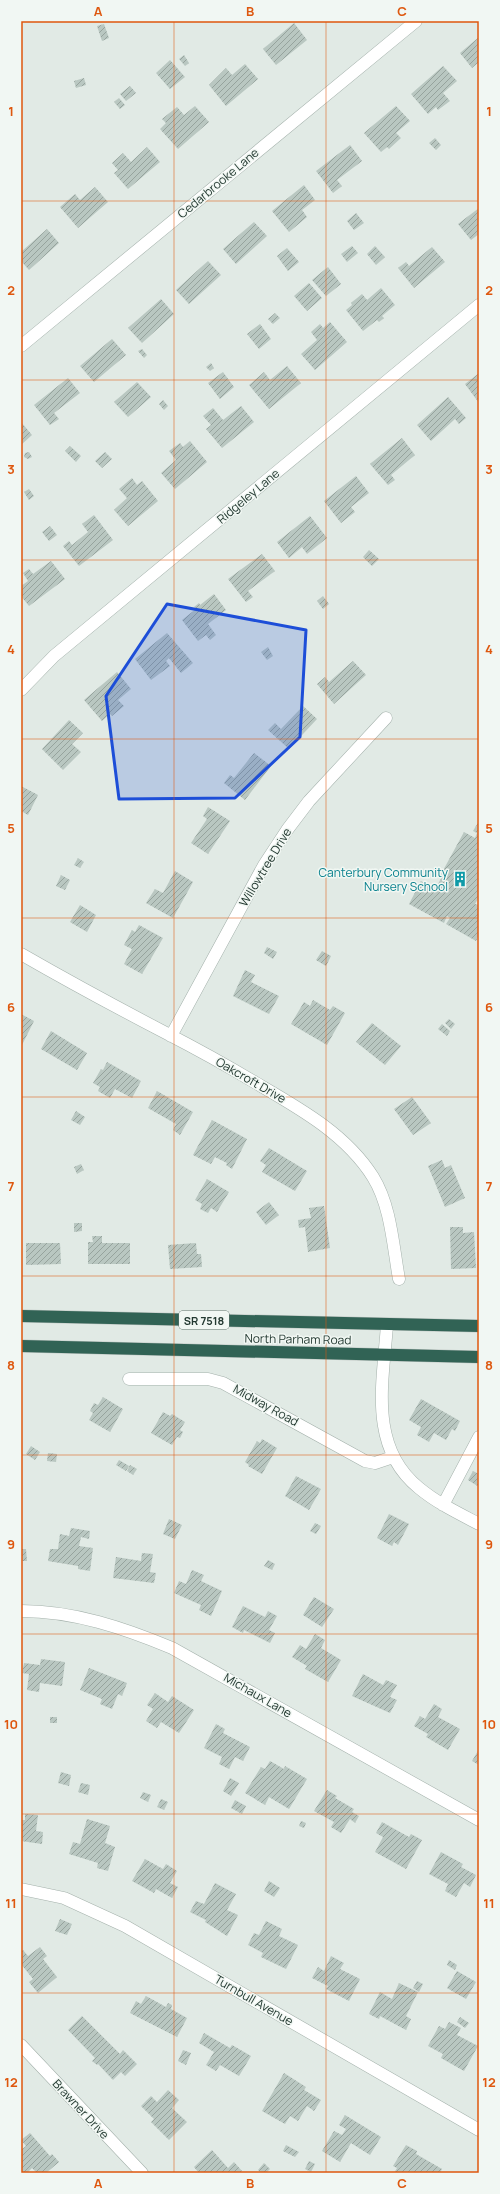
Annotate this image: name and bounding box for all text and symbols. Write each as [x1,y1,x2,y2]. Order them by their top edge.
text: A [94,2,103,20]
text: B [246,2,254,20]
text: C [397,2,407,20]
text: 1 [8,102,14,120]
text: 1 [486,102,492,120]
street label: Cedarbrooke Lane [174,144,262,222]
text: 2 [7,281,15,299]
text: 2 [485,281,493,299]
text: 3 [7,460,15,478]
text: 3 [485,460,493,478]
street label: Ridgeley Lane [213,465,283,527]
text: 4 [7,640,15,658]
text: 4 [485,640,493,658]
text: 5 [7,819,15,837]
text: 5 [485,819,493,837]
street label: Willowtree Drive [235,824,295,910]
place label: Canterbury Community Nursery School [318,864,449,895]
building icon: Canterbury Community Nursery School [451,870,469,888]
text: 6 [7,998,15,1016]
text: 6 [485,998,493,1016]
street label: Oakcroft Drive [213,1053,289,1107]
text: 7 [8,1177,15,1195]
text: 7 [486,1177,493,1195]
road number: SR 7518 [179,1311,229,1329]
street label: North Parham Road [244,1330,352,1348]
text: 8 [7,1356,15,1374]
text: 8 [485,1356,493,1374]
street label: Midway Road [230,1380,302,1430]
text: 9 [7,1535,15,1553]
text: 9 [485,1535,493,1553]
street label: Michaux Lane [221,1669,295,1721]
text: 10 [4,1715,18,1733]
text: 10 [482,1715,496,1733]
text: 11 [5,1894,17,1912]
text: 11 [483,1894,495,1912]
street label: Turnbull Avenue [211,1971,297,2029]
text: 12 [4,2073,18,2091]
text: 12 [482,2073,496,2091]
street label: Brawner Drive [49,2075,113,2143]
text: A [94,2174,103,2192]
text: B [246,2174,254,2192]
text: C [397,2174,407,2192]

